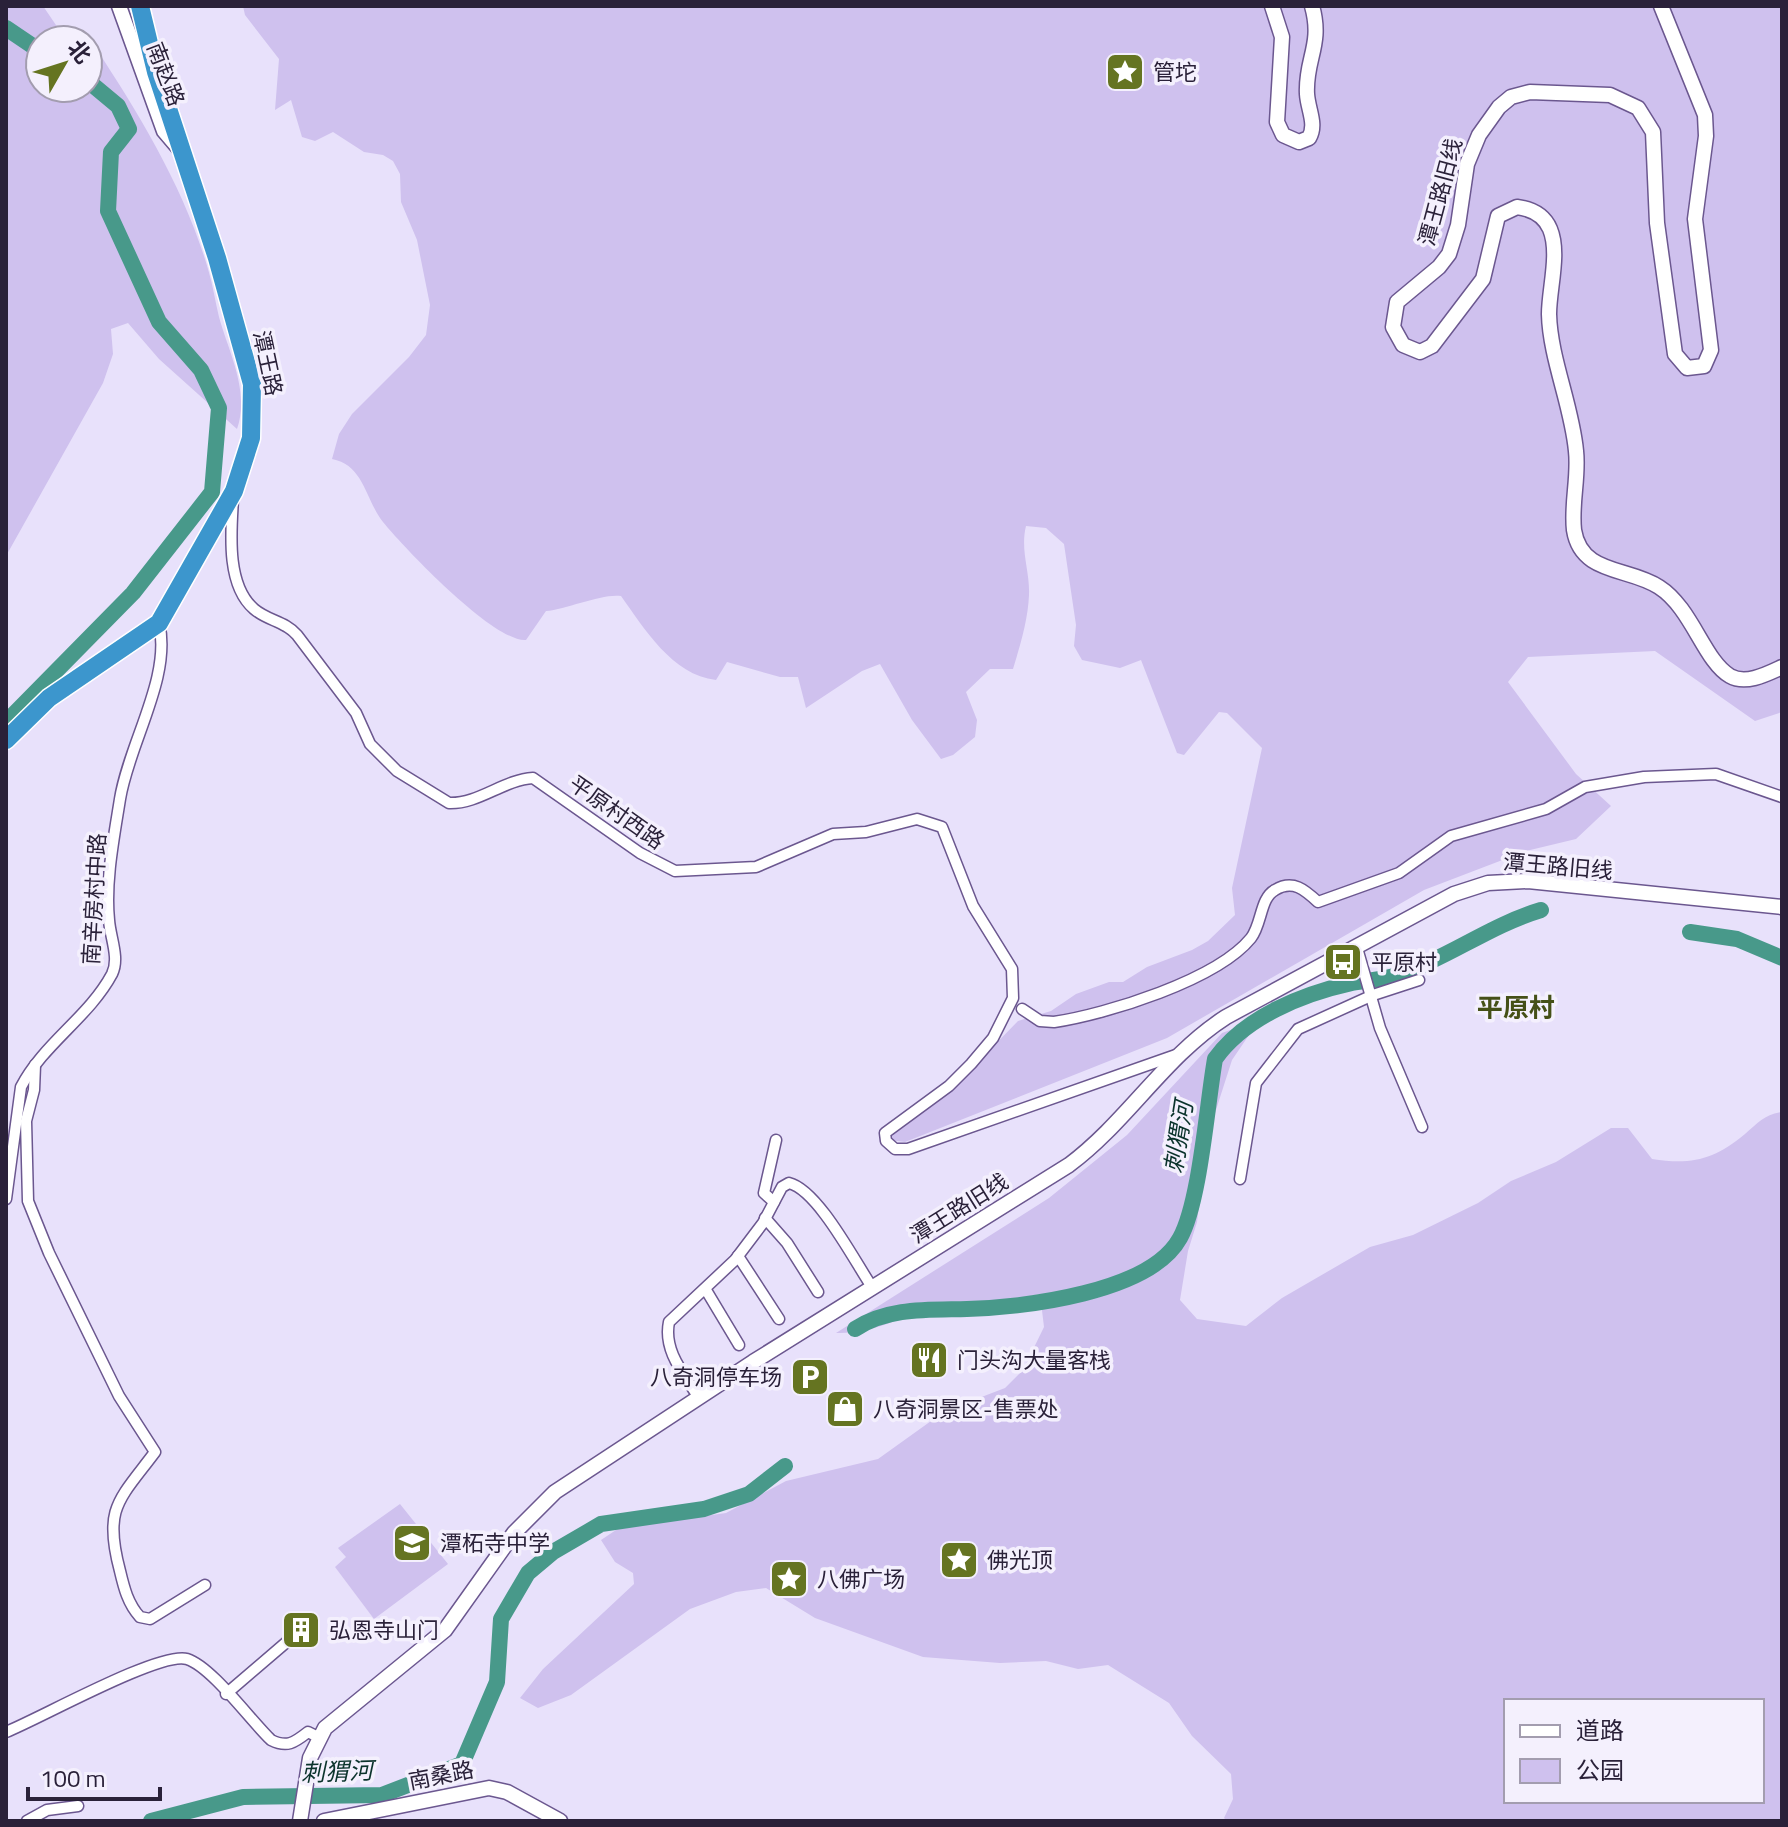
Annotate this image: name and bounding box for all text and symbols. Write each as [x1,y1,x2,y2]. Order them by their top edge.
north arrow [24,24,104,104]
text: 北 [59,32,100,71]
street label: 南赵路 [138,37,194,111]
place icon: 管坨 [1104,51,1146,93]
place label: 管坨 [1153,55,1197,89]
street label: 潭王路旧线 [1409,134,1471,250]
street label: 潭王路 [245,327,291,399]
street label: 平原村西路 [562,767,672,857]
street label: 南辛房村中路 [74,832,114,966]
street label: 潭王路旧线 [1502,844,1614,888]
bus stop icon: 平原村 [1322,941,1364,983]
place label: 平原村 [1371,945,1437,979]
district label: 平原村 [1477,988,1555,1027]
water label: 刺猬河 [1155,1095,1202,1175]
street label: 潭王路旧线 [903,1164,1015,1252]
restaurant icon: 门头沟大量客栈 [908,1339,950,1381]
place label: 门头沟大量客栈 [957,1343,1111,1377]
parking icon: 八奇洞停车场 [789,1356,831,1398]
place label: 八奇洞停车场 [650,1360,782,1394]
shop icon: 八奇洞景区-售票处 [824,1388,866,1430]
place label: 八奇洞景区-售票处 [873,1392,1059,1426]
school or university icon: 潭柘寺中学 [391,1522,433,1564]
place label: 潭柘寺中学 [440,1526,550,1560]
place icon: 佛光顶 [938,1539,980,1581]
place label: 佛光顶 [987,1543,1053,1577]
place icon: 八佛广场 [768,1558,810,1600]
place label: 八佛广场 [817,1562,905,1596]
building icon: 弘恩寺山门 [280,1609,322,1651]
place label: 弘恩寺山门 [329,1613,439,1647]
legend [1504,1699,1764,1803]
text: 道路 [1576,1712,1624,1748]
scale bar [28,1751,160,1801]
water label: 刺猬河 [300,1752,378,1790]
street label: 南桑路 [405,1752,477,1798]
text: 公园 [1576,1752,1624,1788]
text: 100 m [40,1760,106,1796]

